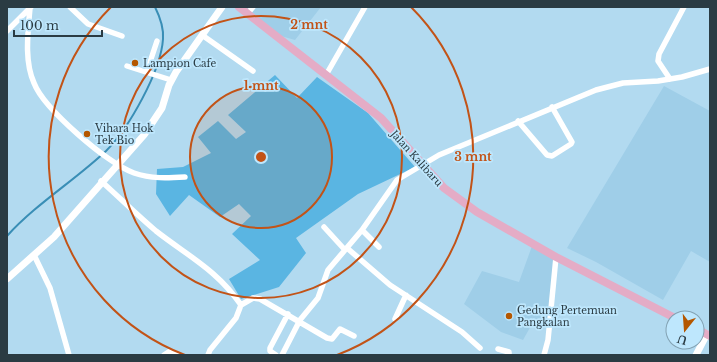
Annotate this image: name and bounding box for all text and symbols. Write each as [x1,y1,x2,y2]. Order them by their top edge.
scale bar [14,12,102,38]
text: 2 mnt [290,17,328,32]
text: 100 m [20,18,59,33]
place label: Lampion Cafe [143,57,217,70]
marker: Lampion Cafe [130,58,140,68]
text: 1 mnt [243,78,279,93]
place label: Vihara Hok Tek Bio [94,122,154,147]
street label: Jalan Kalibaru [387,126,445,189]
marker: Vihara Hok Tek Bio [82,129,92,139]
text: 3 mnt [454,149,492,164]
centre of rings [254,150,268,164]
place label: Gedung Pertemuan Pangkalan [517,304,617,329]
north arrow [665,310,705,350]
marker: Gedung Pertemuan Pangkalan [504,311,514,321]
text: U [675,331,689,348]

